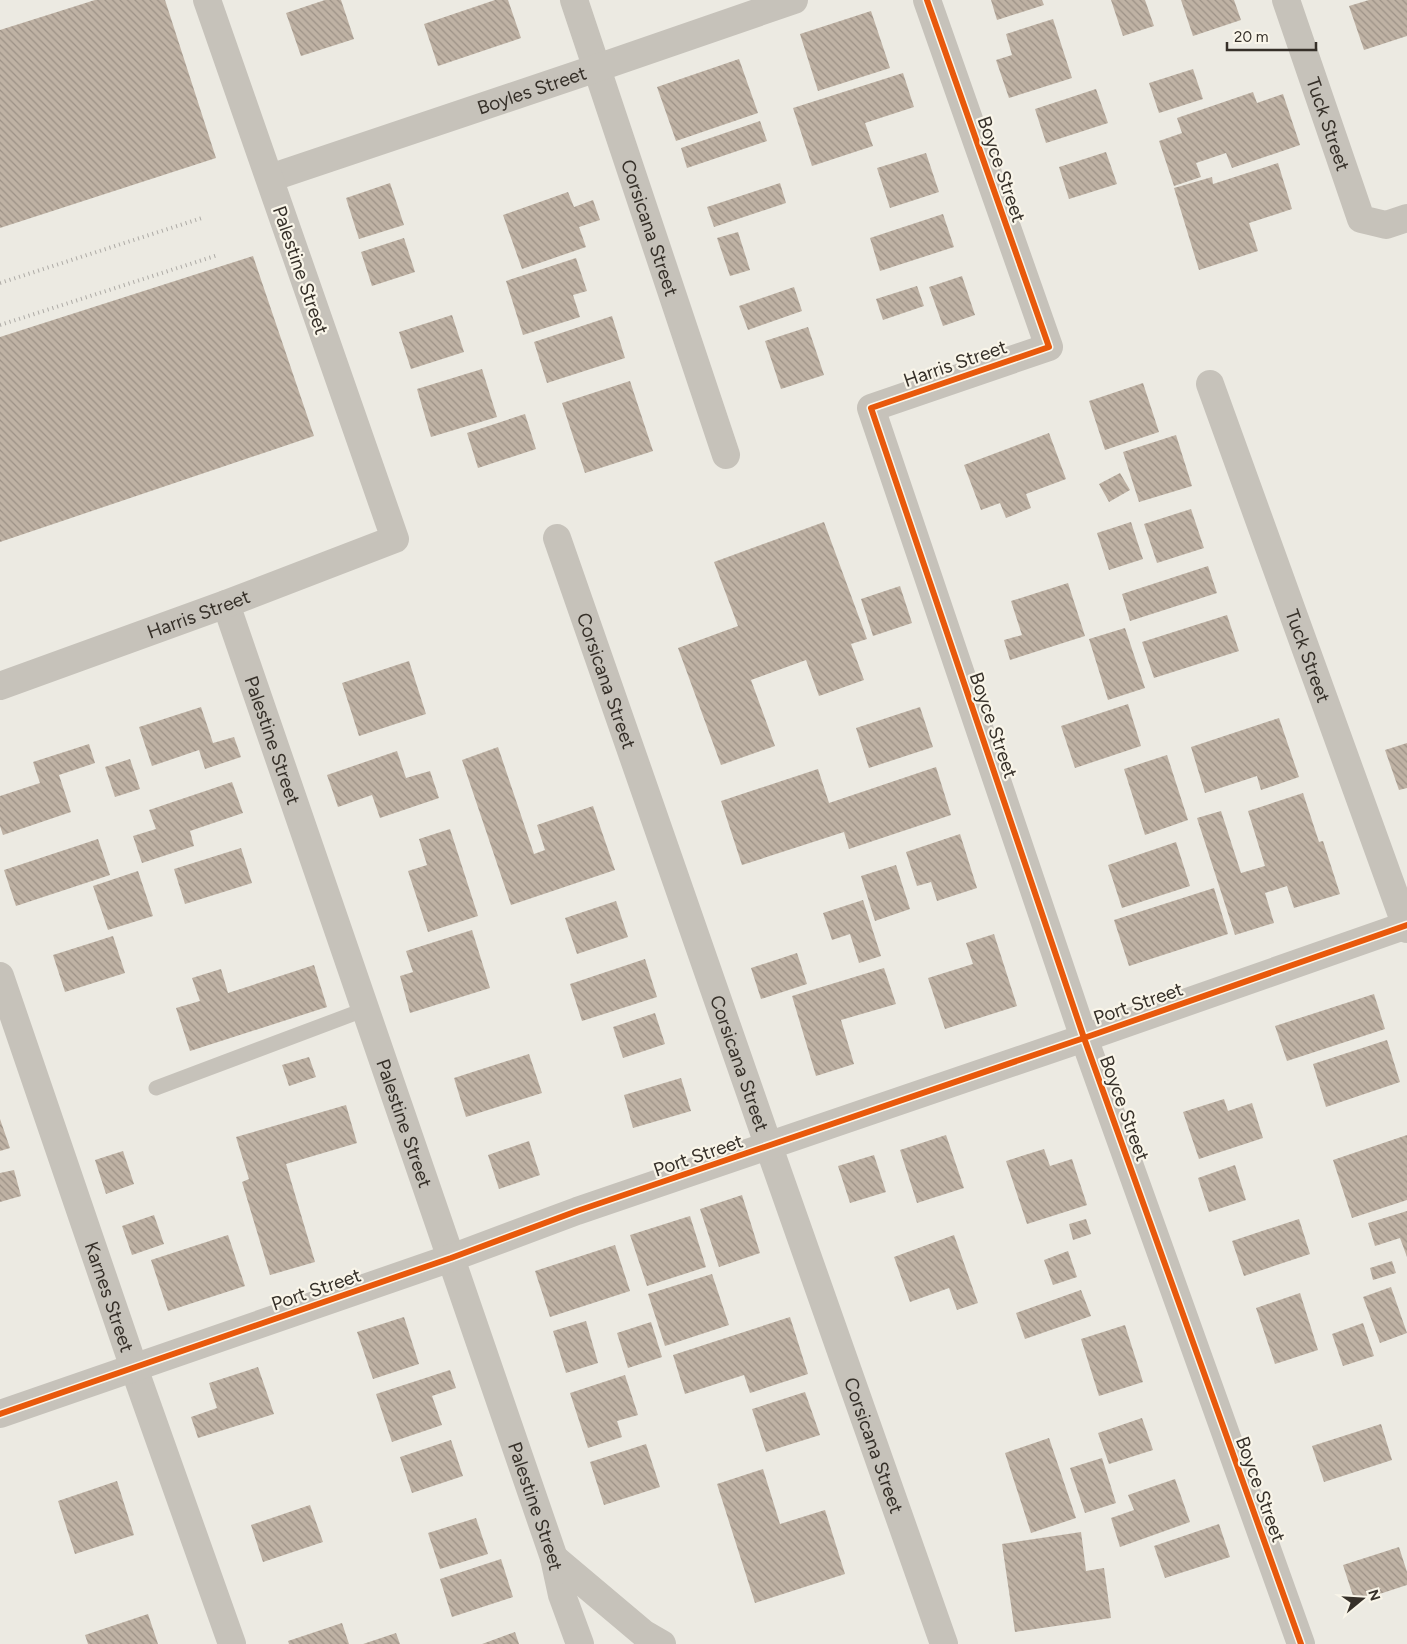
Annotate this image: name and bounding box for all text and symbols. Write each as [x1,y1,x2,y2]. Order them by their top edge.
scale bar [1227,20,1316,52]
text: 20 m [1234,28,1268,46]
street label: Boyles Street [474,61,589,120]
street label: Tuck Street [1301,74,1355,174]
street label: Boyce Street [973,113,1030,225]
street label: Corsicana Street [616,156,683,299]
street label: Palestine Street [268,203,333,337]
street label: Harris Street [900,335,1010,392]
street label: Harris Street [144,585,253,644]
street label: Tuck Street [1280,606,1335,706]
street label: Corsicana Street [572,610,640,752]
street label: Boyce Street [965,669,1022,781]
street label: Palestine Street [240,673,305,808]
street label: Port Street [1090,977,1186,1030]
street label: Corsicana Street [705,992,774,1134]
street label: Boyce Street [1095,1052,1154,1164]
street label: Palestine Street [371,1056,437,1191]
street label: Port Street [650,1129,746,1182]
street label: Karnes Street [80,1239,139,1355]
street label: Port Street [268,1263,364,1316]
street label: Corsicana Street [839,1374,908,1516]
street label: Boyce Street [1231,1433,1290,1545]
street label: Palestine Street [503,1439,567,1573]
north arrow [1337,1574,1387,1624]
text: N [1364,1587,1384,1603]

